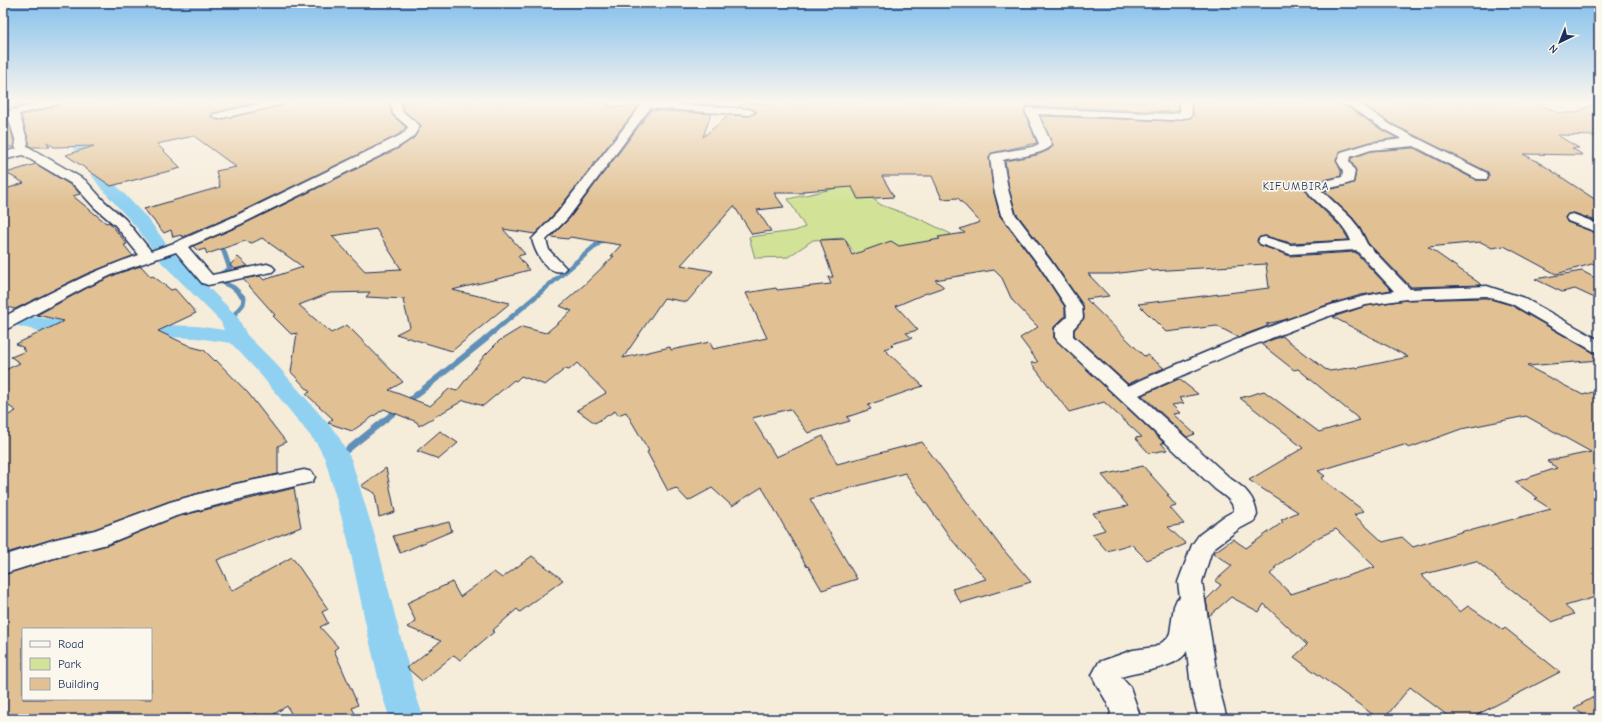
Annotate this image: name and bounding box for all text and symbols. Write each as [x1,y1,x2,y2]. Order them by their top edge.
north arrow [1540,22,1580,62]
text: N [1546,42,1561,56]
district label: KIFUMBIRA [1263,180,1329,193]
legend [22,628,152,700]
text: Road [58,637,84,651]
text: Park [58,657,81,671]
text: Building [58,677,99,691]

